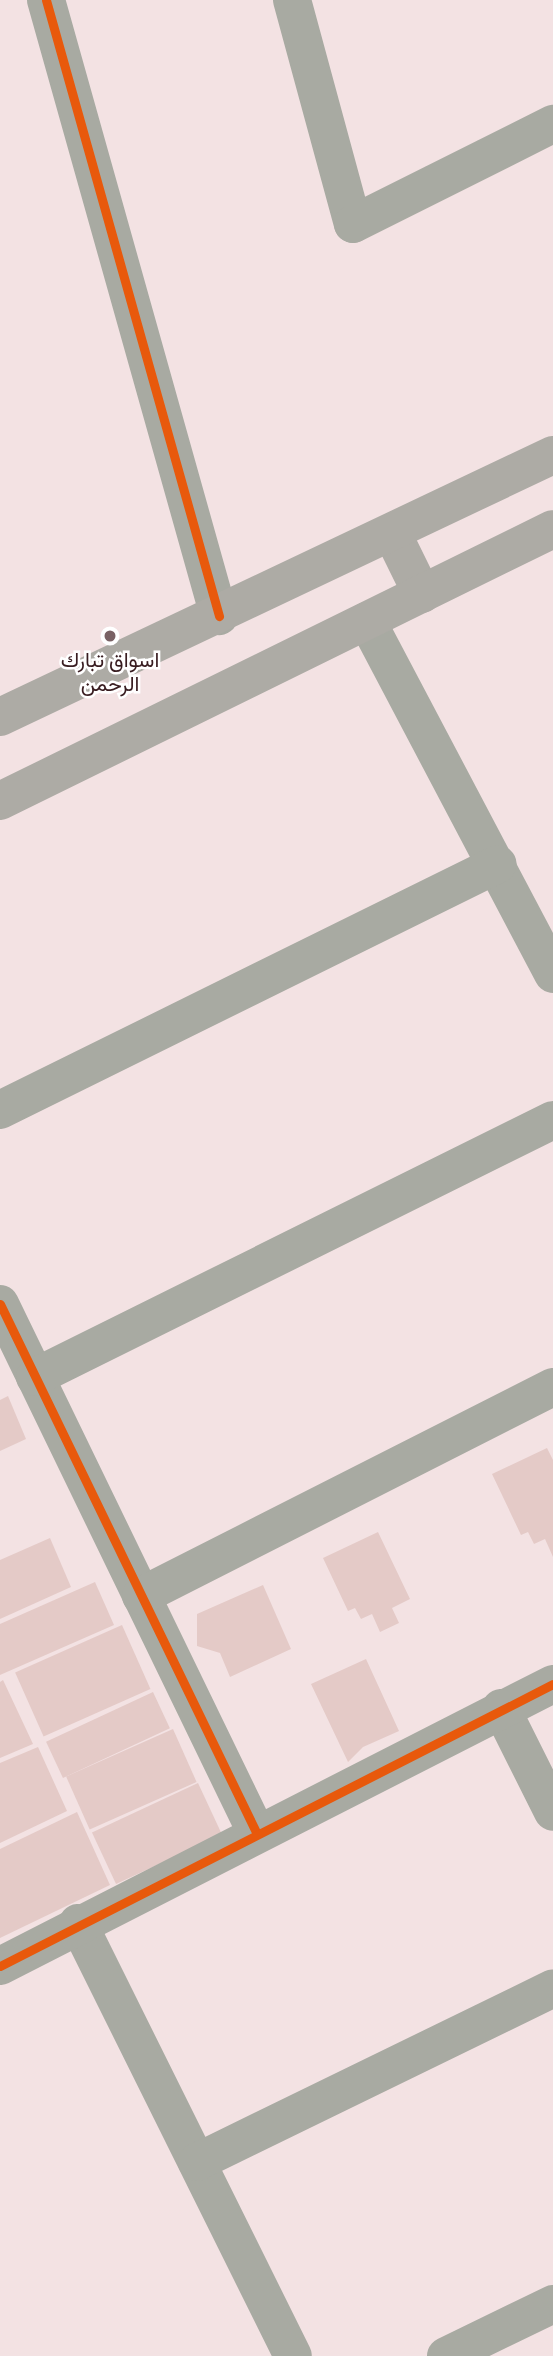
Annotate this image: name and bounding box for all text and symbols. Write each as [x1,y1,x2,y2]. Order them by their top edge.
marker: اسواق تبارك الرحمن [102,628,118,644]
place label: اسواق تبارك الرحمن [61,647,159,697]

